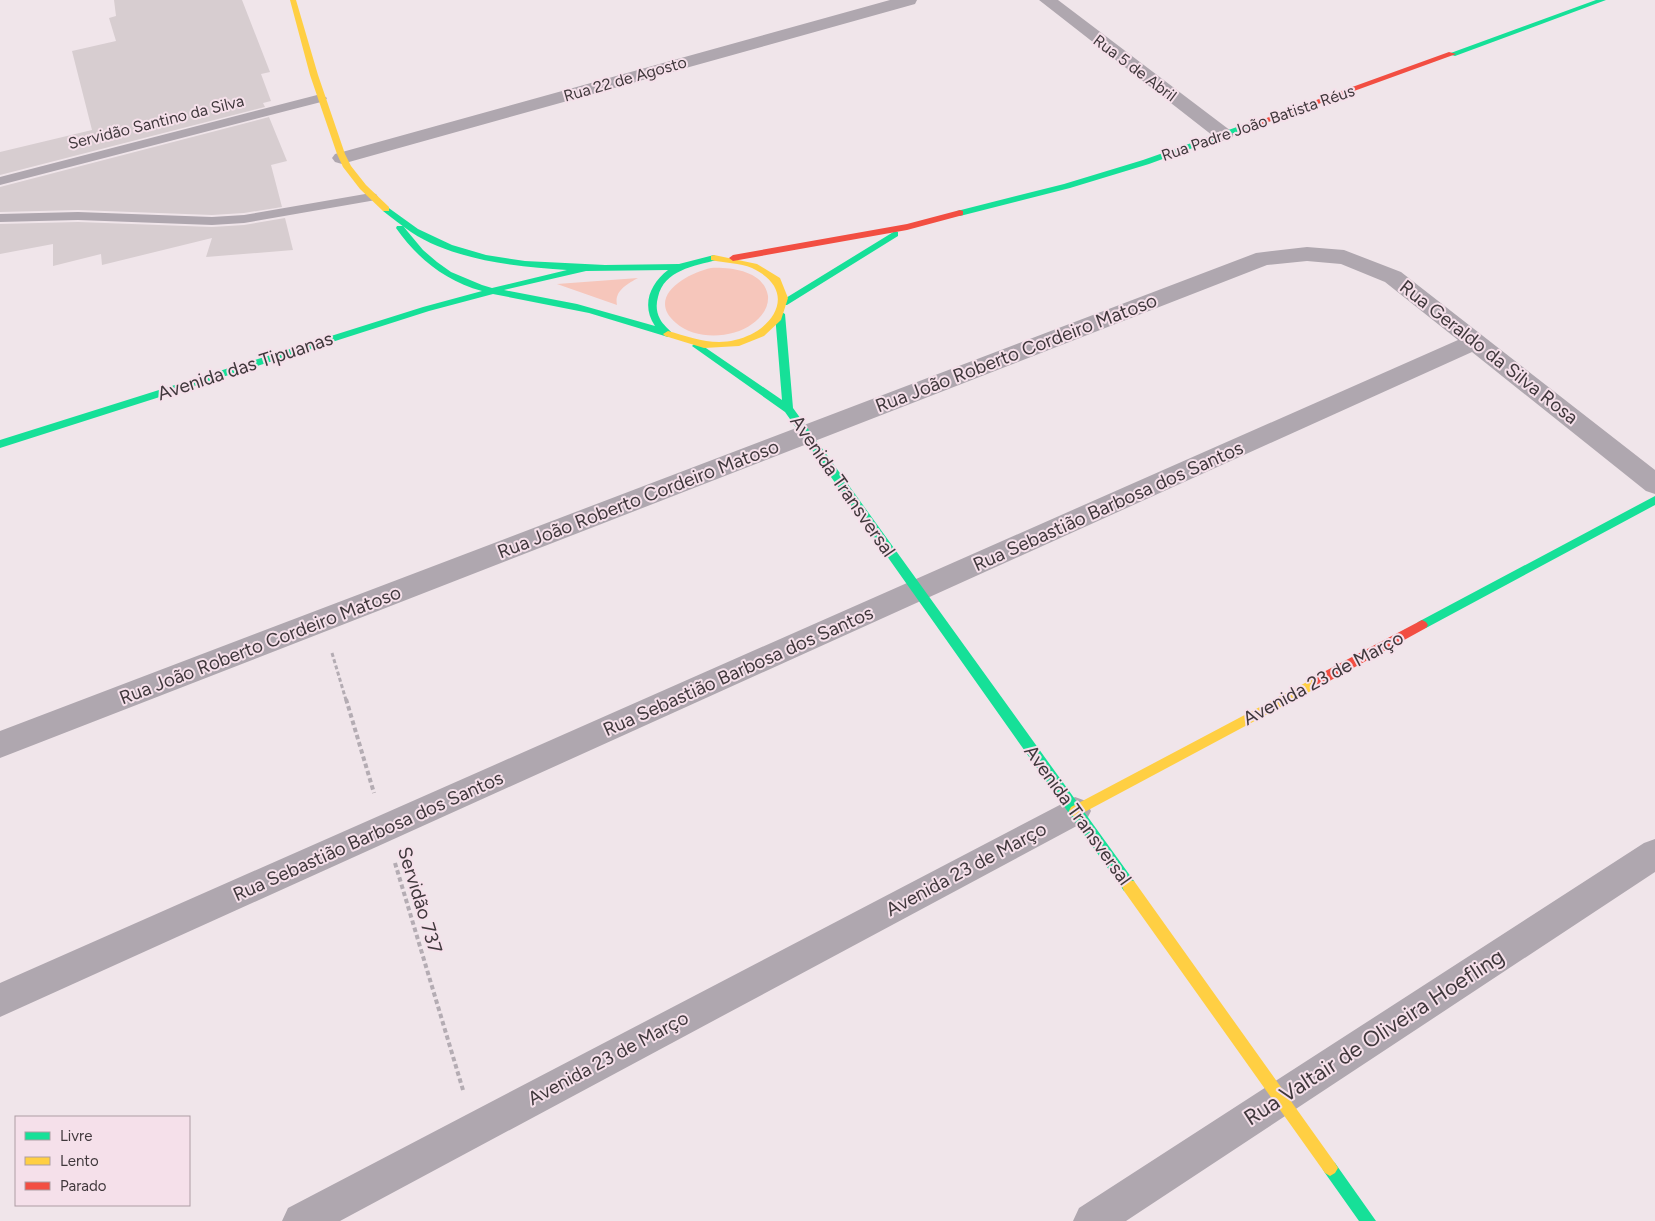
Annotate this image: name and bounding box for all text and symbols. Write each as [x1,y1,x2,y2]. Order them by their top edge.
street label: Rua 5 de Abril [1090,31,1180,105]
street label: Rua 22 de Agosto [561,52,689,106]
street label: Rua Padre João Batista Réus [1159,81,1357,165]
street label: Servidão Santino da Silva [66,91,246,153]
street label: Rua Geraldo da Silva Rosa [1395,275,1583,429]
street label: Rua João Roberto Cordeiro Matoso [872,289,1160,417]
street label: Avenida das Tipuanas [154,327,336,405]
street label: Avenida Transversal [786,411,900,561]
street label: Rua João Roberto Cordeiro Matoso [494,435,782,563]
street label: Rua Sebastião Barbosa dos Santos [969,436,1247,576]
street label: Rua João Roberto Cordeiro Matoso [116,581,404,709]
street label: Rua Sebastião Barbosa dos Santos [599,601,877,741]
street label: Avenida 23 de Março [1239,626,1407,730]
street label: Avenida Transversal [1019,740,1137,890]
street label: Rua Sebastião Barbosa dos Santos [229,766,507,906]
street label: Avenida 23 de Março [882,817,1050,921]
street label: Servidão 737 [393,844,447,956]
street label: Rua Valtair de Oliveira Hoefling [1239,943,1509,1131]
street label: Avenida 23 de Março [524,1006,692,1110]
legend [15,1116,190,1206]
text: Livre [60,1127,92,1145]
text: Lento [60,1152,99,1170]
text: Parado [60,1177,107,1195]

